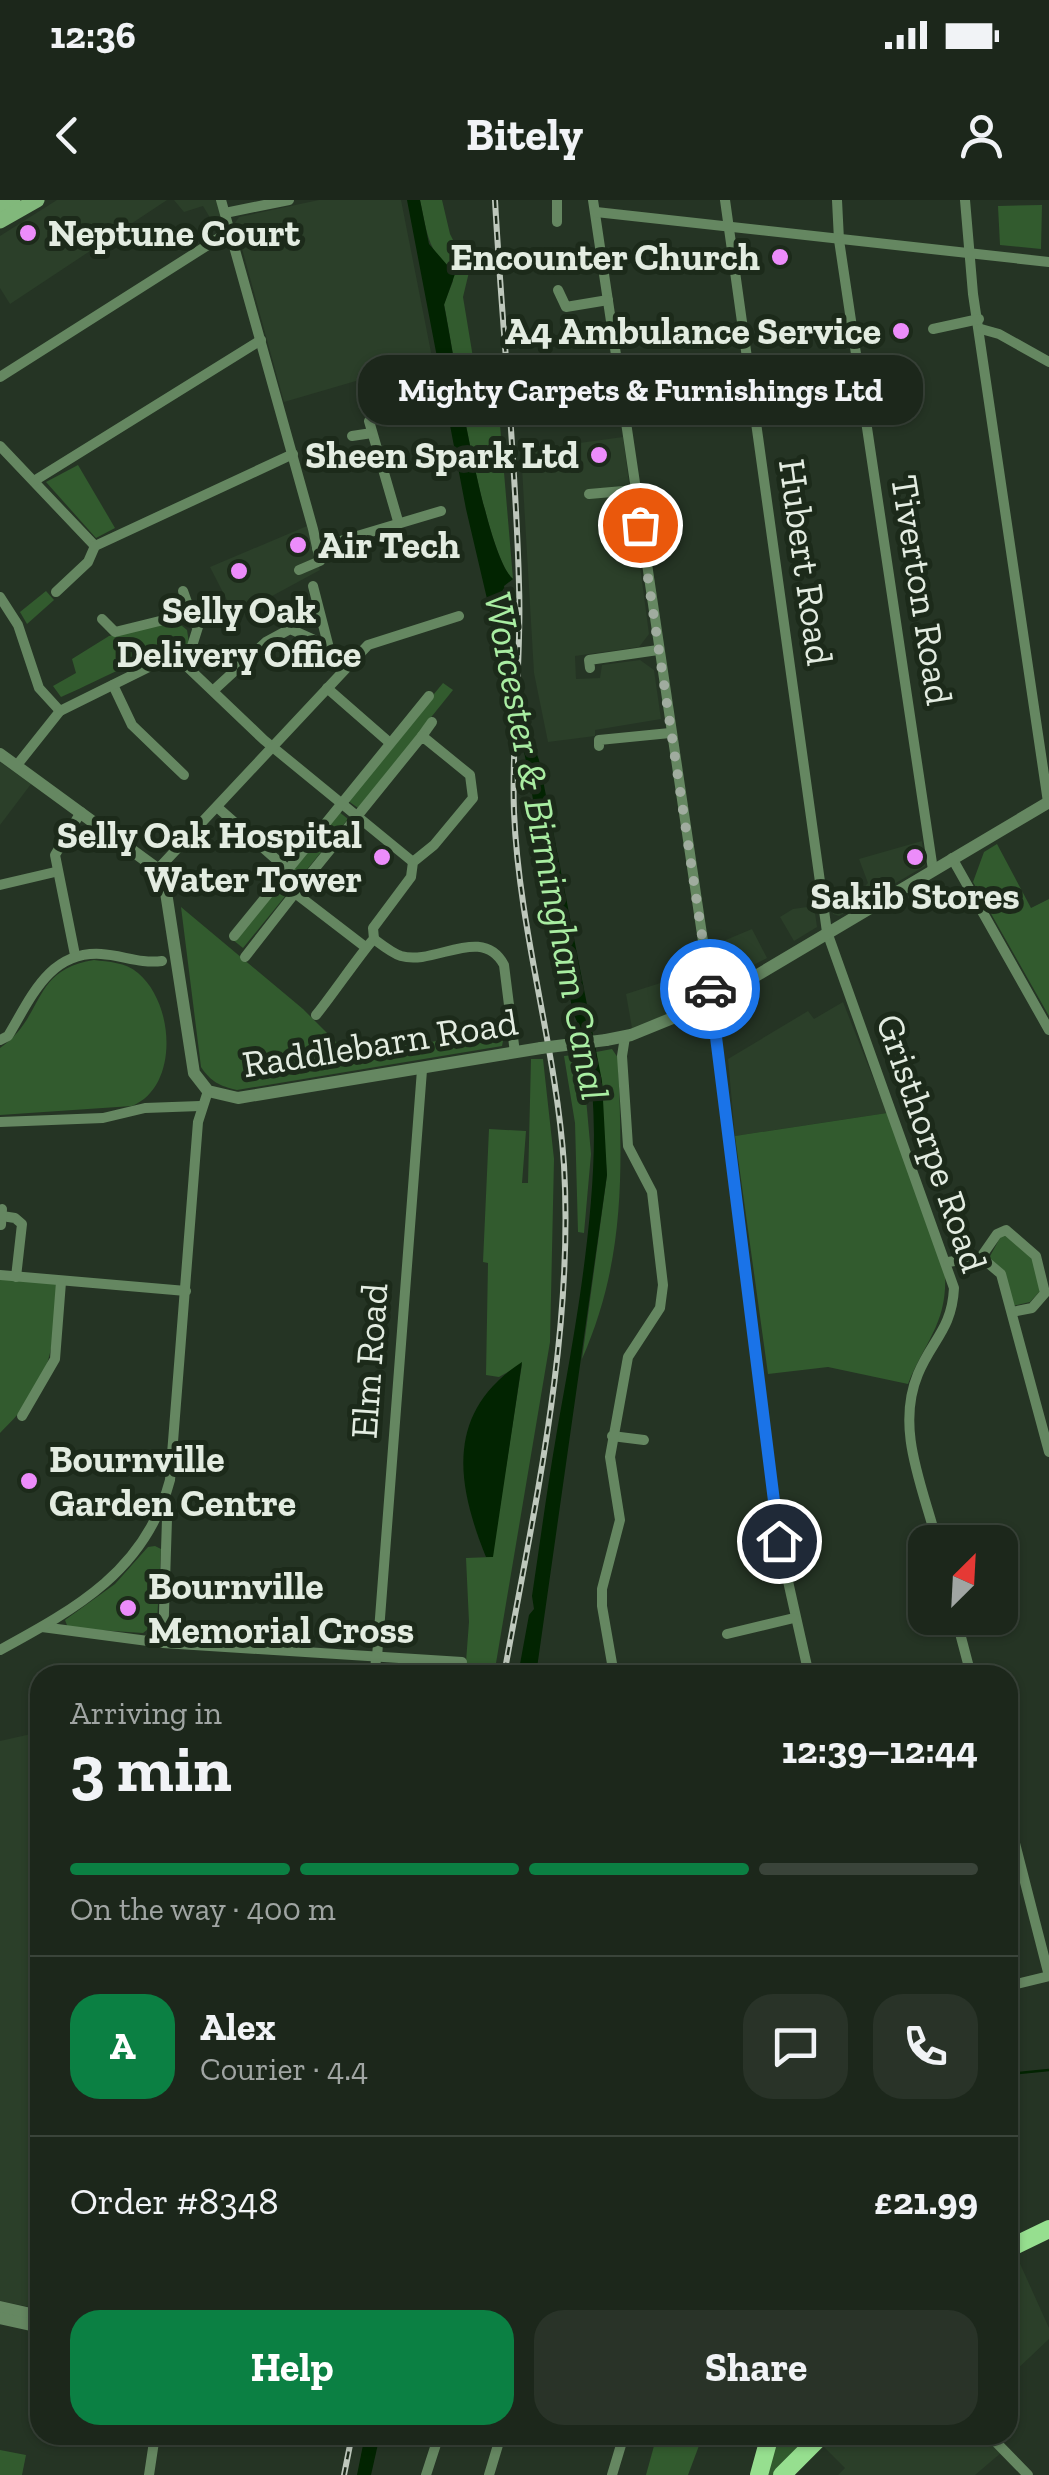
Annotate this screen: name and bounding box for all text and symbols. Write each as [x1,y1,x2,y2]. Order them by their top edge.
text: 12:36 [50,12,136,58]
icon: back [40,108,95,163]
text: Bitely [466,108,583,162]
icon: person [954,108,1009,163]
place label: Neptune Court [48,210,301,256]
marker: Neptune Court [17,222,39,244]
place label: Encounter Church [450,234,760,280]
marker: Encounter Church [769,246,791,268]
place label: A4 Ambulance Service [505,308,881,354]
marker: A4 Ambulance Service [890,320,912,342]
callout: Mighty Carpets & Furnishings Ltd [358,355,922,425]
text: Mighty Carpets & Furnishings Ltd [398,371,883,409]
place label: Sheen Spark Ltd [305,432,579,478]
marker: Sheen Spark Ltd [588,444,610,466]
street label: Hubert Road [769,456,843,668]
street label: Tiverton Road [881,472,963,708]
pin [598,483,683,568]
icon: bag [613,498,668,553]
place label: Air Tech [318,522,460,568]
marker: Air Tech [287,534,309,556]
marker: Selly Oak Delivery Office [228,560,250,582]
place label: Selly Oak Delivery Office [117,587,361,677]
water label: Worcester & Birmingham Canal [474,588,620,1104]
place label: Selly Oak Hospital Water Tower [57,812,362,902]
marker: Selly Oak Hospital Water Tower [371,846,393,868]
marker: Sakib Stores [904,846,926,868]
place label: Sakib Stores [810,873,1020,919]
courier [660,939,760,1039]
icon: car [683,962,738,1017]
street label: Raddlebarn Road [239,999,521,1087]
street label: Gristhorpe Road [866,1008,998,1278]
street label: Elm Road [341,1282,397,1440]
place label: Bournville Garden Centre [49,1436,296,1526]
marker: Bournville Garden Centre [18,1470,40,1492]
pin [737,1499,822,1584]
icon: home [752,1514,807,1569]
north arrow [908,1525,1018,1635]
map controls [908,1525,1018,1635]
place label: Bournville Memorial Cross [148,1563,414,1653]
marker: Bournville Memorial Cross [117,1597,139,1619]
text: Arriving in [70,1694,222,1732]
text: 12:39–12:44 [782,1727,978,1773]
text: 3 min [70,1730,232,1808]
text: On the way · 400 m [70,1890,336,1928]
button: chat [743,1994,848,2099]
button: phone [873,1994,978,2099]
text: Alex [200,2004,276,2050]
text: A [109,2023,136,2069]
text: Courier · 4.4 [200,2050,368,2088]
text: Order #8348 [70,2178,279,2224]
text: £21.99 [874,2178,978,2224]
button: Help [70,2310,514,2425]
button: Share [534,2310,978,2425]

